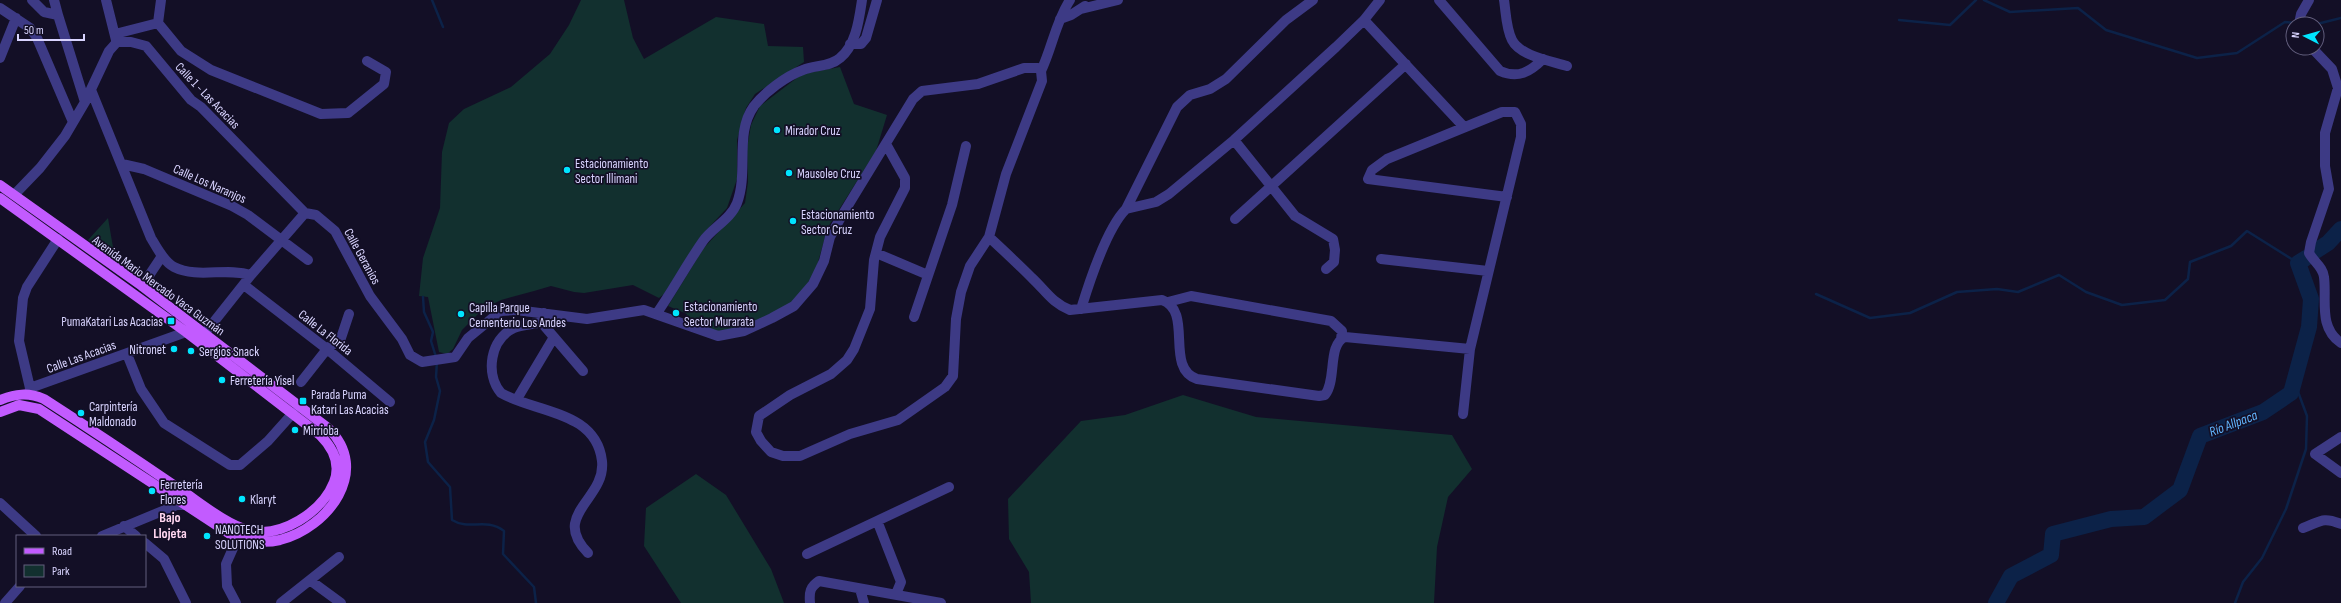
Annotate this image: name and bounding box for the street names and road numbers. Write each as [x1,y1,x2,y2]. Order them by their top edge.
street label: Calle 1 - Las Acacias [172,59,243,133]
street label: Calle Los Naranjos [171,161,249,207]
street label: Calle Geranios [340,226,384,288]
street label: Avenida Mario Mercado Vaca Guzmán [88,232,228,339]
street label: Calle La Florida [295,307,356,359]
street label: Calle Las Acacias [44,337,119,377]

